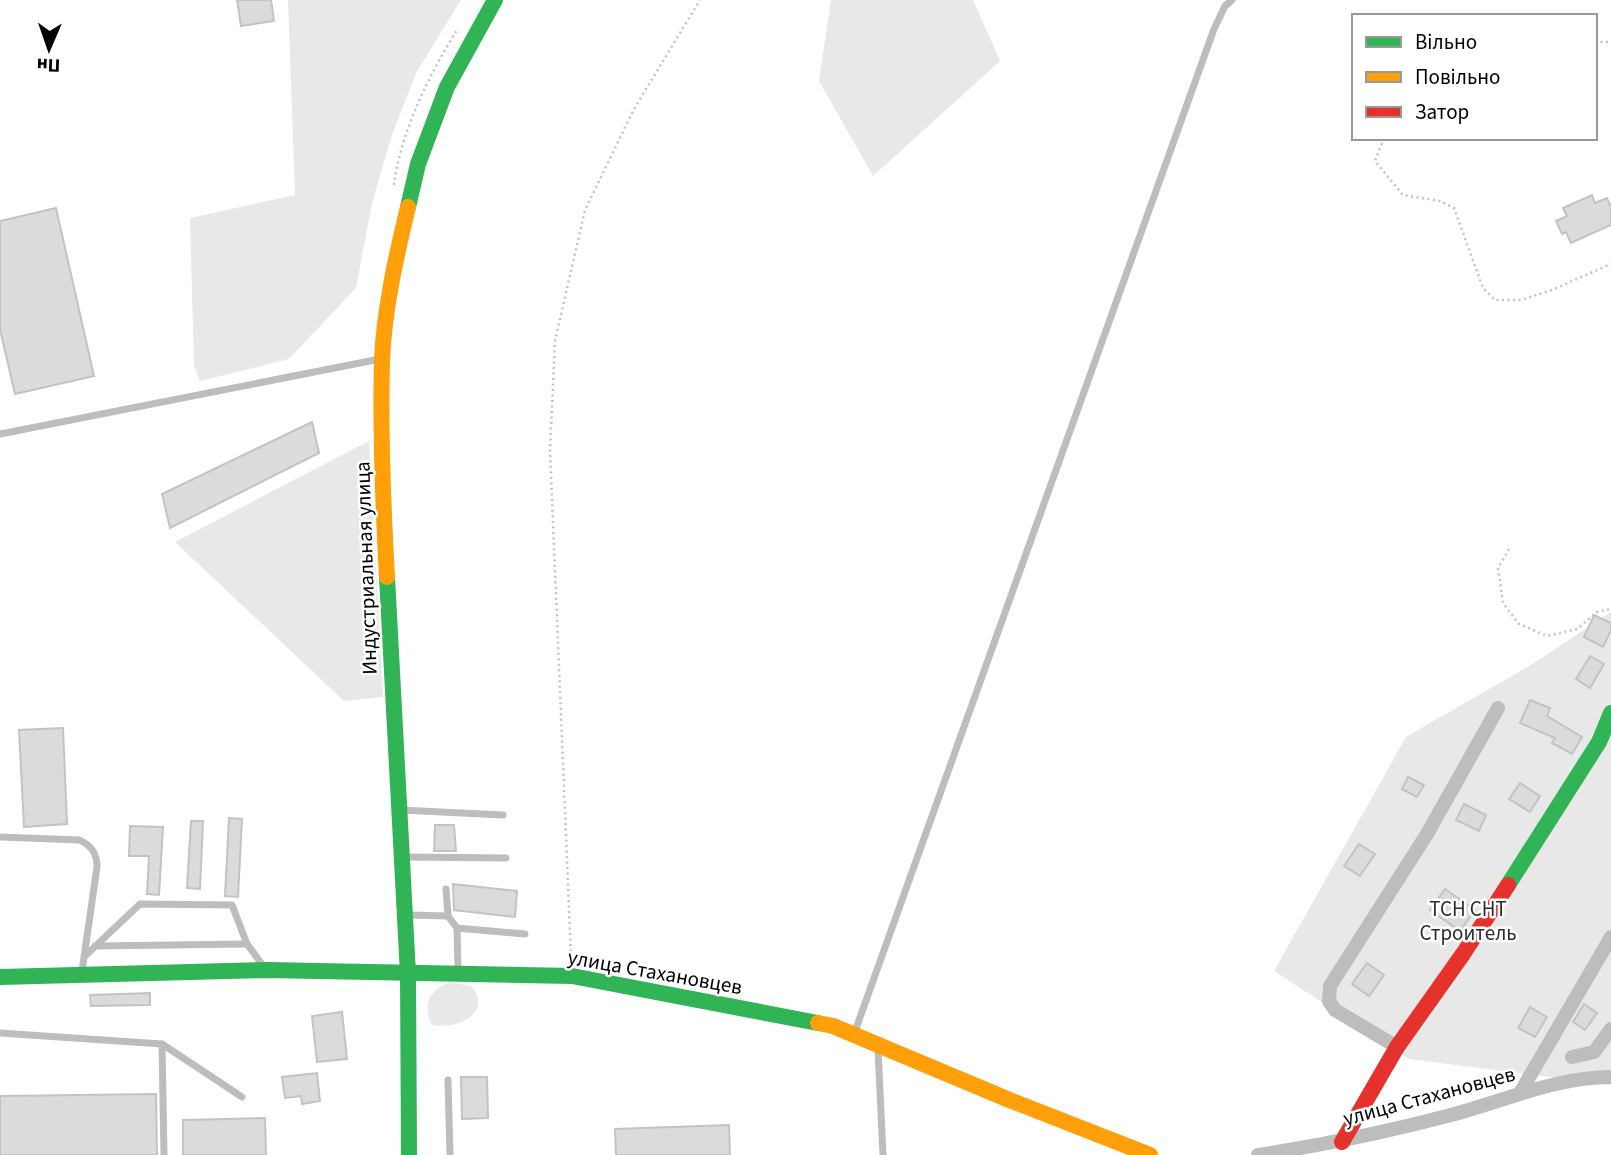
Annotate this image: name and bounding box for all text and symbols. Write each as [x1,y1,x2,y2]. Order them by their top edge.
north arrow [14,14,84,84]
legend [1352,14,1597,140]
text: Вільно [1415,27,1477,57]
text: Пн [36,51,61,78]
text: Повільно [1415,62,1500,92]
text: Затор [1415,97,1469,127]
street label: Индустриальная улица [347,461,385,675]
park label: ТСН СНТ Строитель [1419,894,1517,948]
street label: улица Стахановцев [565,942,745,1002]
street label: улица Стахановцев [1340,1059,1518,1133]

